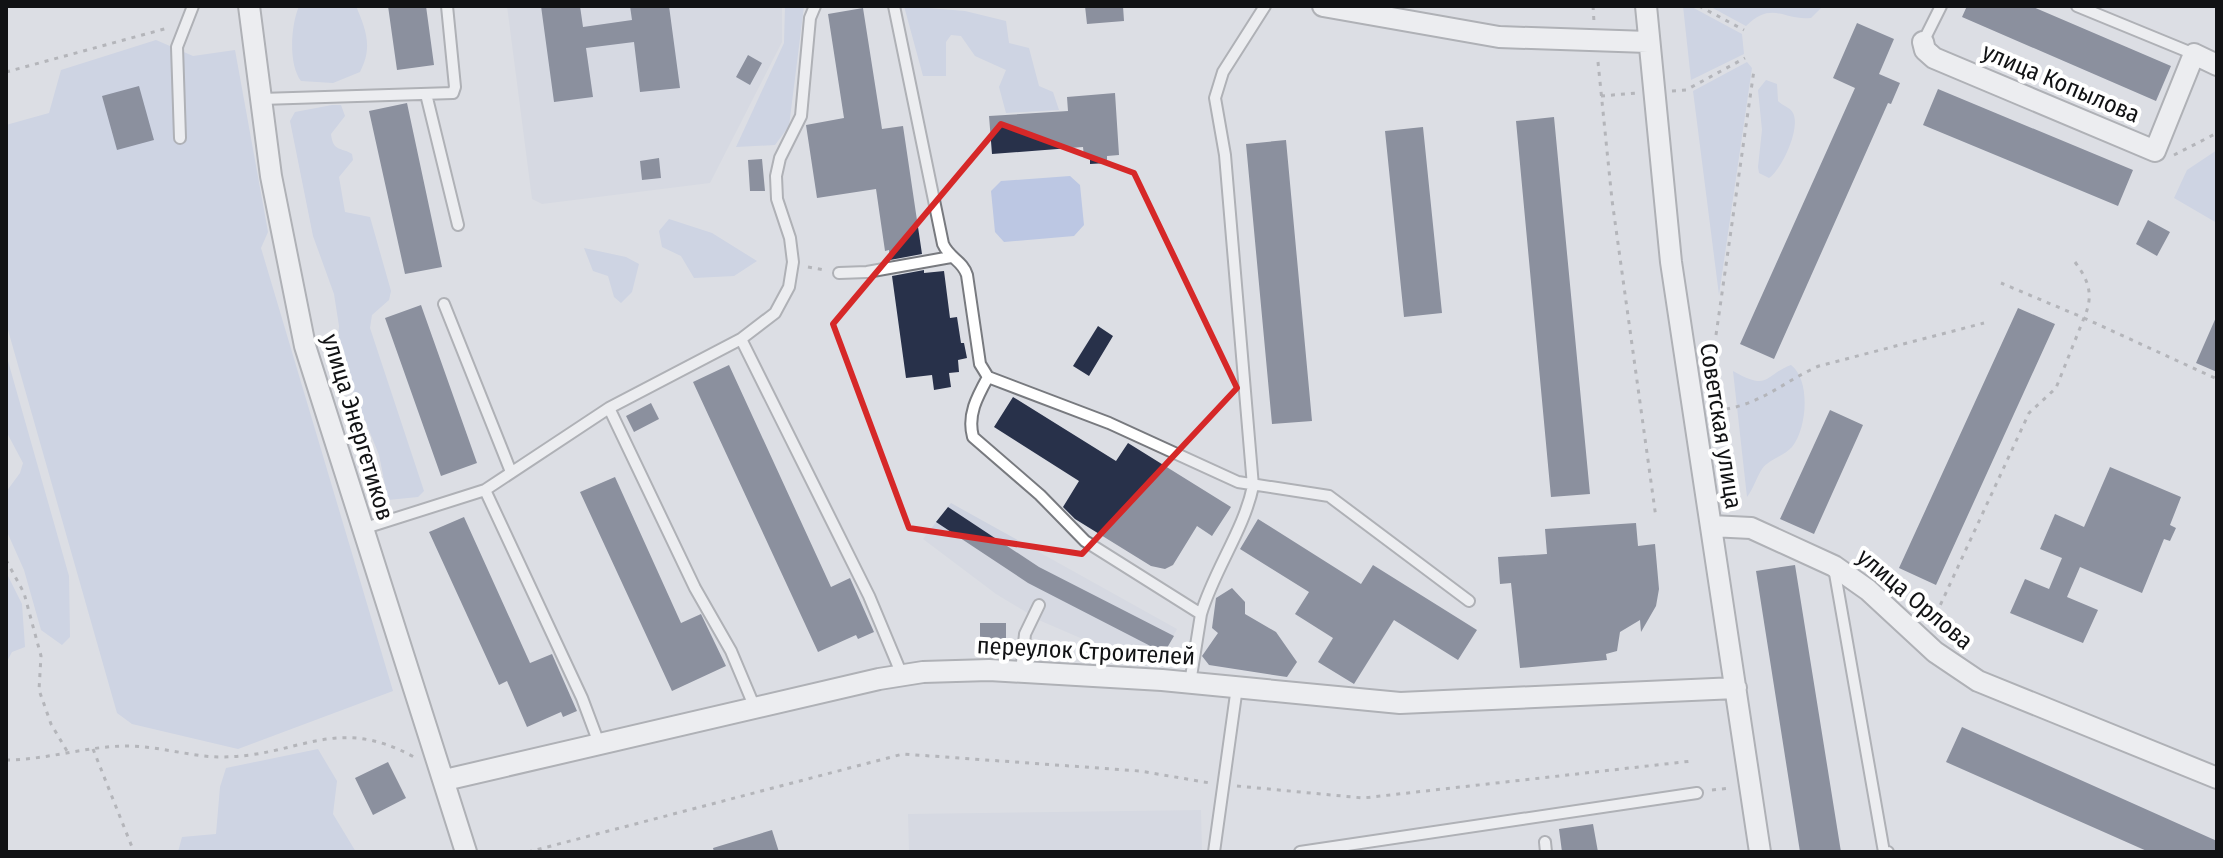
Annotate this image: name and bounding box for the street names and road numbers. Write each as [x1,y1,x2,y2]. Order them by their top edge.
street label: улица Копылова [1978,37,2144,129]
street label: улица Энергетиков [316,331,400,523]
street label: Советская улица [1694,341,1748,511]
street label: улица Орлова [1852,543,1978,655]
street label: переулок Строителей [976,631,1196,671]

